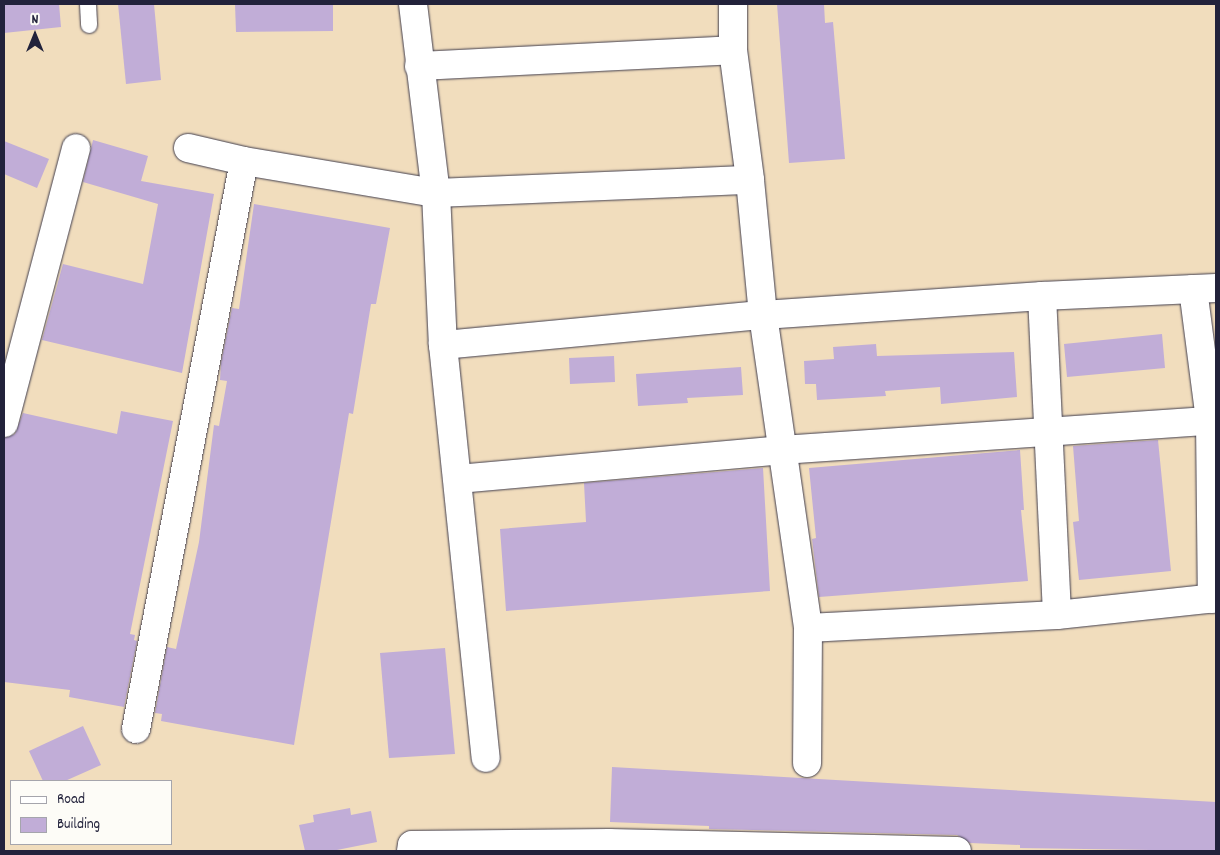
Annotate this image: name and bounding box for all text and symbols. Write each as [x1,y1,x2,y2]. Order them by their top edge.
north arrow [10,10,60,60]
text: N [32,10,38,30]
legend [10,780,172,845]
text: Road [57,789,85,811]
text: Building [57,814,100,836]

